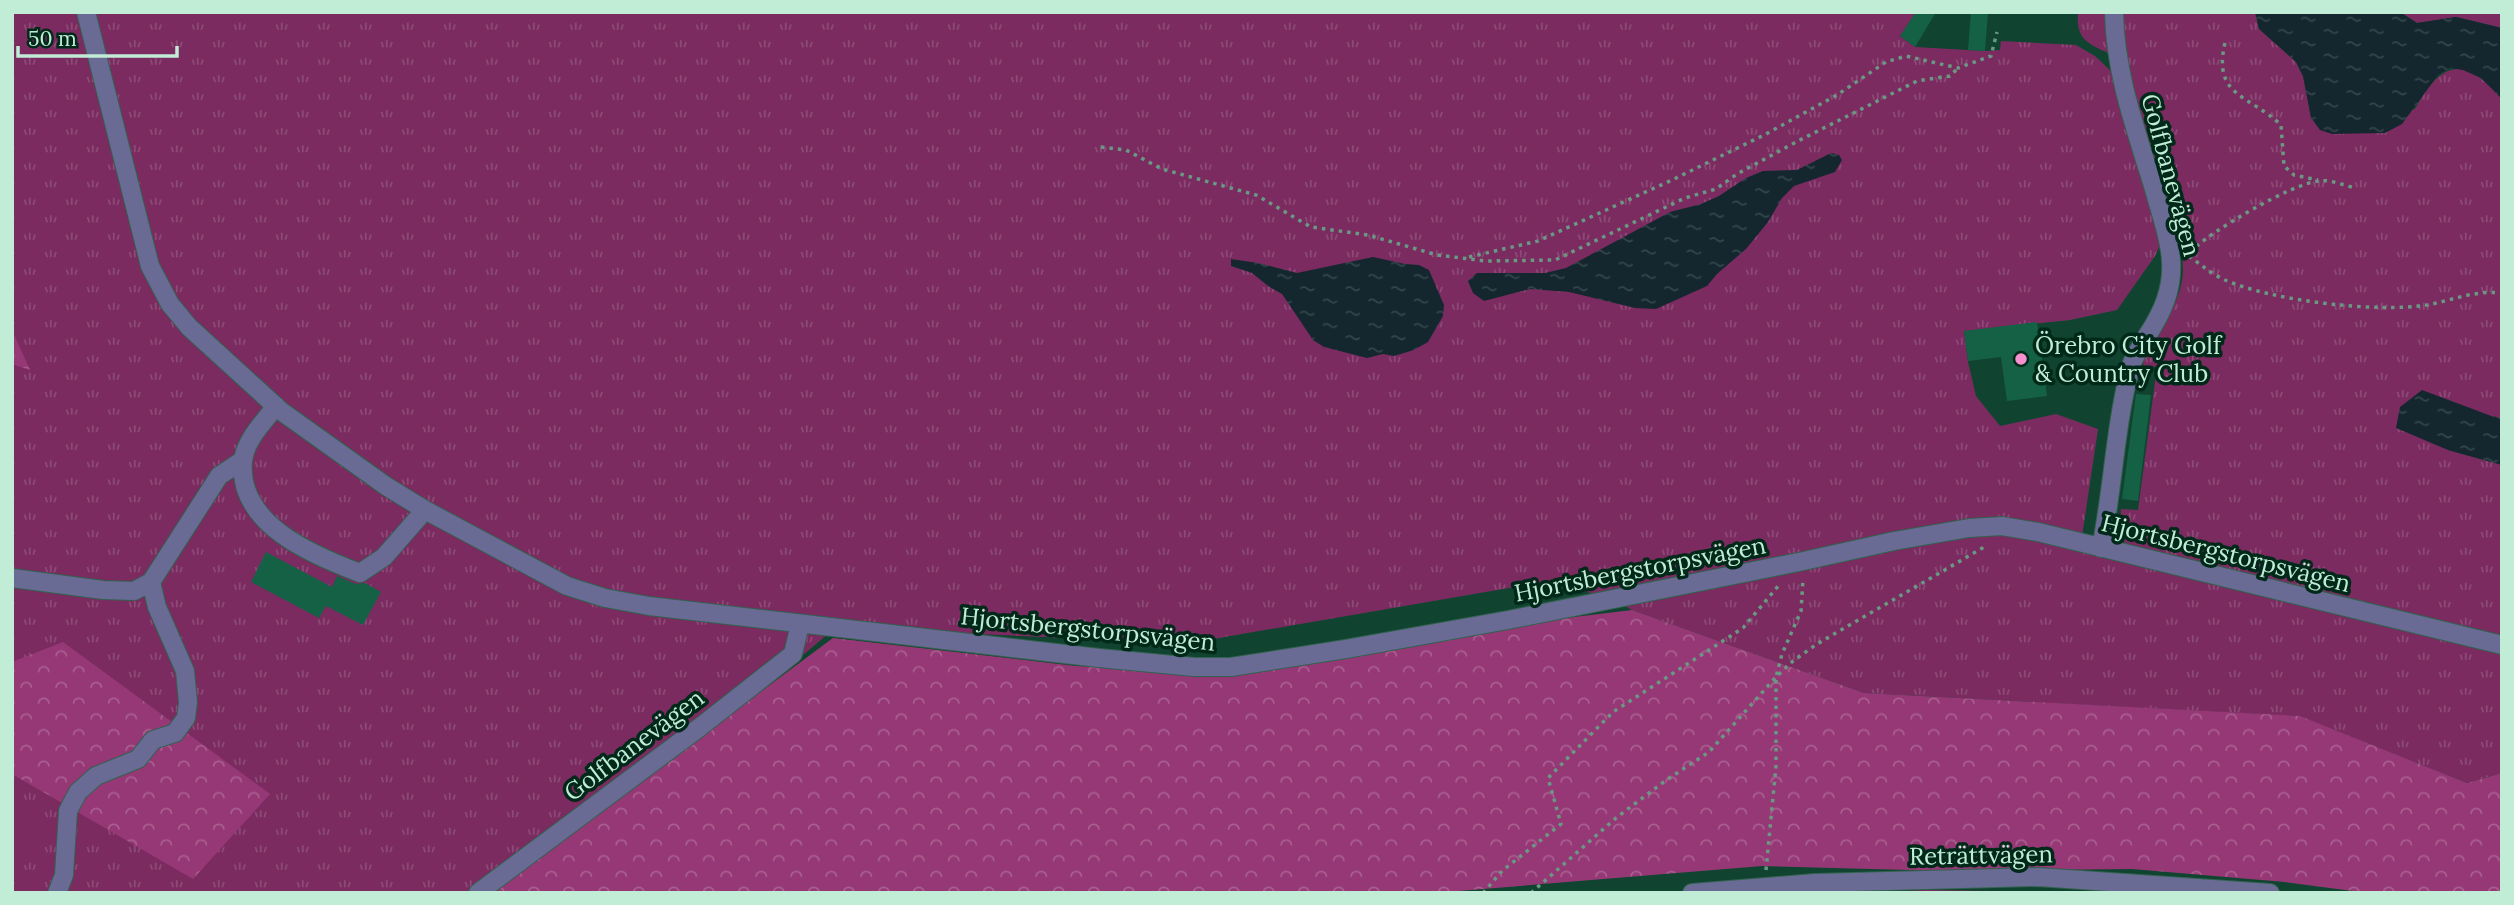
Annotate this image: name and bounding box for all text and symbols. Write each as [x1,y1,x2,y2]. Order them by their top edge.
scale bar [18,14,177,58]
text: 50 m [28,25,77,52]
street label: Golfbanevägen [2134,90,2208,260]
place label: Örebro City Golf & Country Club [2035,330,2223,389]
marker: Örebro City Golf & Country Club [2013,351,2029,367]
street label: Hjortsbergstorpsvägen [2098,507,2354,599]
street label: Hjortsbergstorpsvägen [1512,529,1768,609]
street label: Hjortsbergstorpsvägen [959,600,1217,658]
street label: Golfbanevägen [558,682,710,808]
street label: Reträttvägen [1909,838,2053,872]

